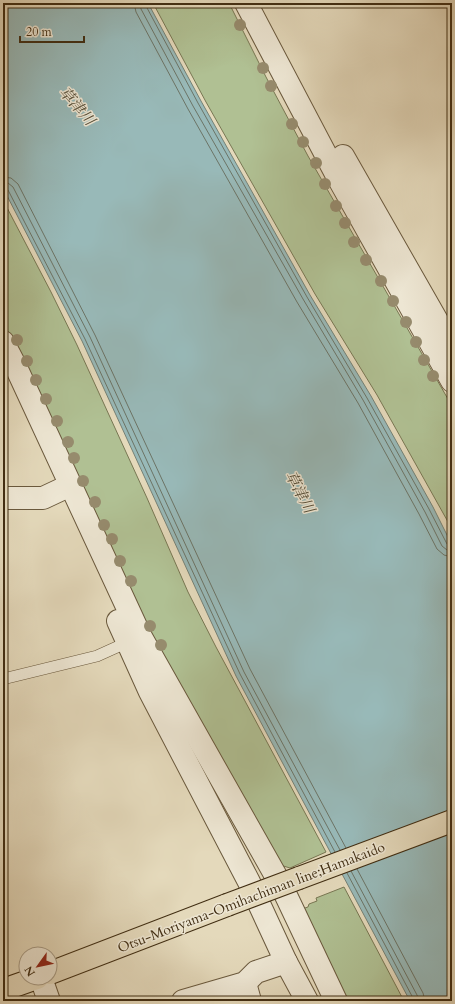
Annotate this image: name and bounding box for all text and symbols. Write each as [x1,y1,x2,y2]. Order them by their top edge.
scale bar [20,18,84,44]
text: 20 m [26,24,53,40]
water label: 草津川 [55,82,101,131]
water label: 草津川 [281,467,320,518]
street label: Otsu-Moriyama-Omihachiman line;Hamakaido [115,837,388,957]
north arrow [18,946,58,986]
text: N [21,963,39,979]

